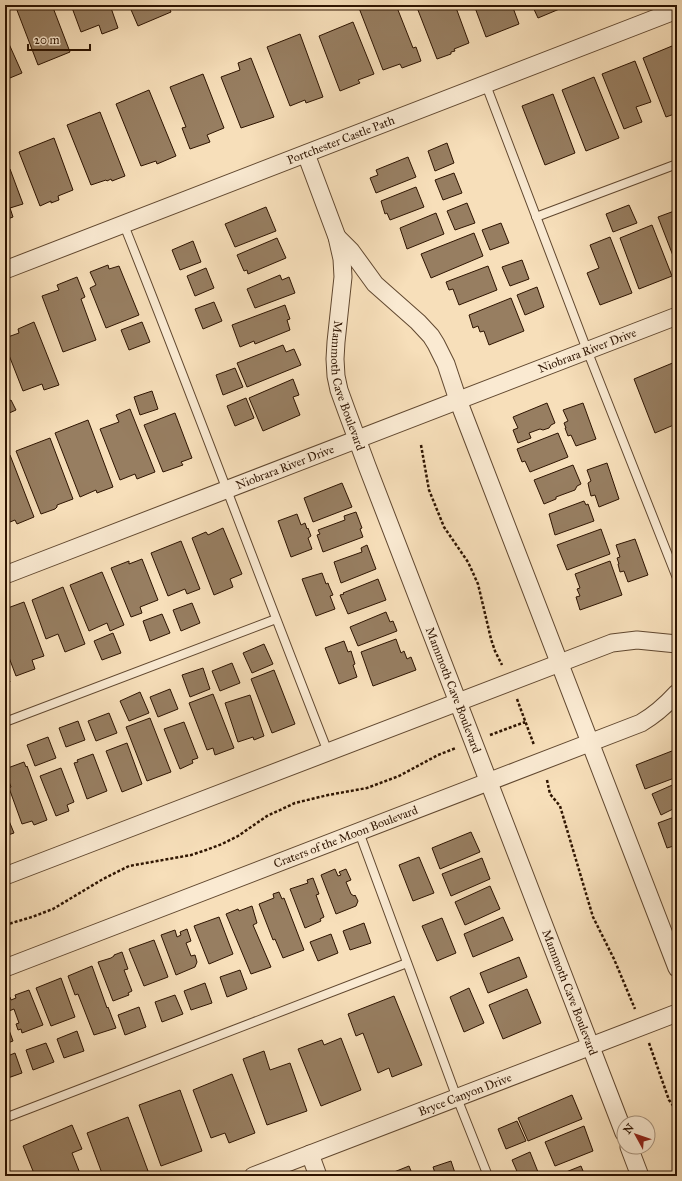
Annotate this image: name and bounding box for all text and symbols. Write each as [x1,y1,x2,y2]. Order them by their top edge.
scale bar [28,26,90,52]
text: 20 m [34,33,60,47]
street label: Portchester Castle Path [285,113,397,167]
street label: Mammoth Cave Boulevard [328,320,368,452]
street label: Niobrara River Drive [536,325,638,376]
street label: Niobrara River Drive [234,442,336,492]
street label: Mammoth Cave Boulevard [423,625,484,755]
street label: Craters of the Moon Boulevard [272,803,420,871]
street label: Mammoth Cave Boulevard [539,928,600,1057]
street label: Bryce Canyon Drive [416,1070,513,1119]
north arrow [616,1115,656,1155]
text: N [621,1121,637,1137]

